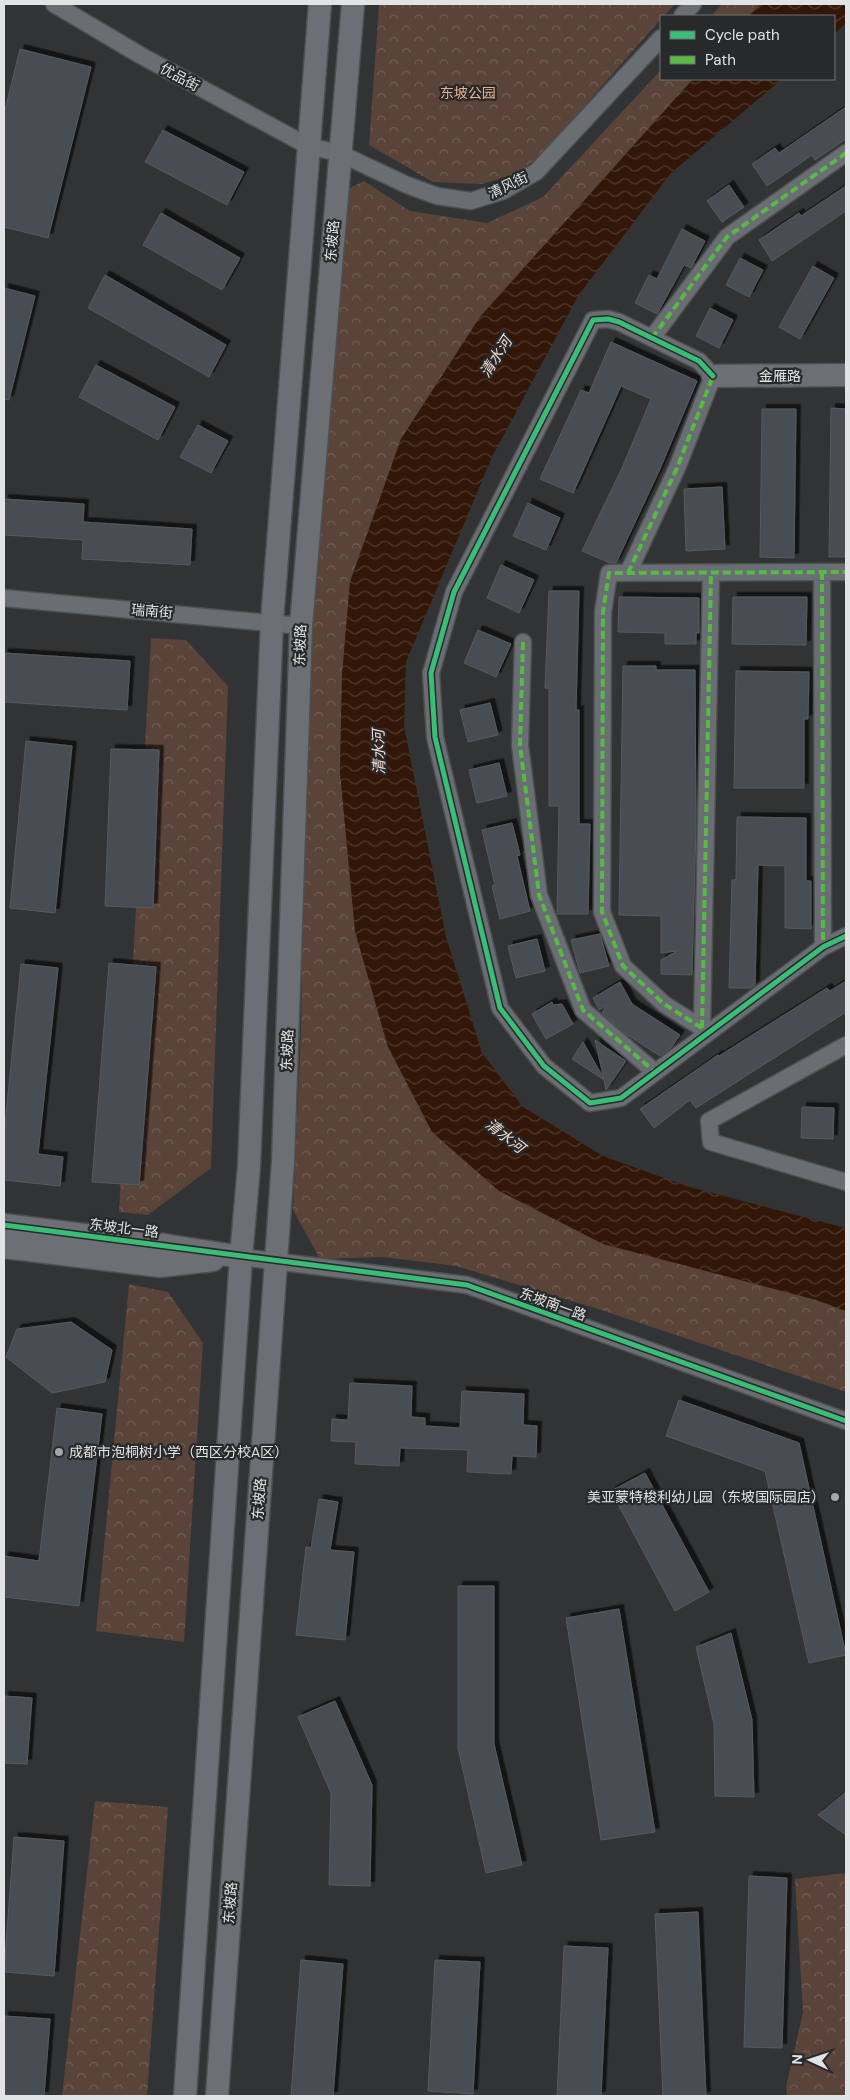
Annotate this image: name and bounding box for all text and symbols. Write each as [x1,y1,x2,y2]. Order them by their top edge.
legend [660,15,835,80]
text: Cycle path [705,25,780,45]
text: Path [705,50,736,70]
street label: 优品街 [157,59,203,95]
park label: 东坡公园 [440,84,496,102]
street label: 清风街 [485,168,531,202]
street label: 东坡路 [321,219,343,263]
water label: 清水河 [475,330,518,381]
street label: 金雁路 [759,367,801,385]
street label: 瑞南街 [130,600,174,622]
street label: 东坡路 [290,624,310,666]
water label: 清水河 [369,726,389,775]
street label: 东坡路 [277,1029,297,1071]
water label: 清水河 [481,1114,531,1160]
street label: 东坡北一路 [88,1215,160,1241]
street label: 东坡南一路 [517,1284,589,1324]
place label: 成都市泡桐树小学（西区分校A区） [69,1443,288,1461]
marker: 成都市泡桐树小学（西区分校A区） [53,1446,65,1458]
street label: 东坡路 [249,1477,269,1521]
place label: 美亚蒙特梭利幼儿园（东坡国际园店） [587,1488,825,1506]
marker: 美亚蒙特梭利幼儿园（东坡国际园店） [829,1491,841,1503]
street label: 东坡路 [220,1881,240,1925]
north arrow [785,2035,835,2085]
text: N [788,2054,806,2065]

